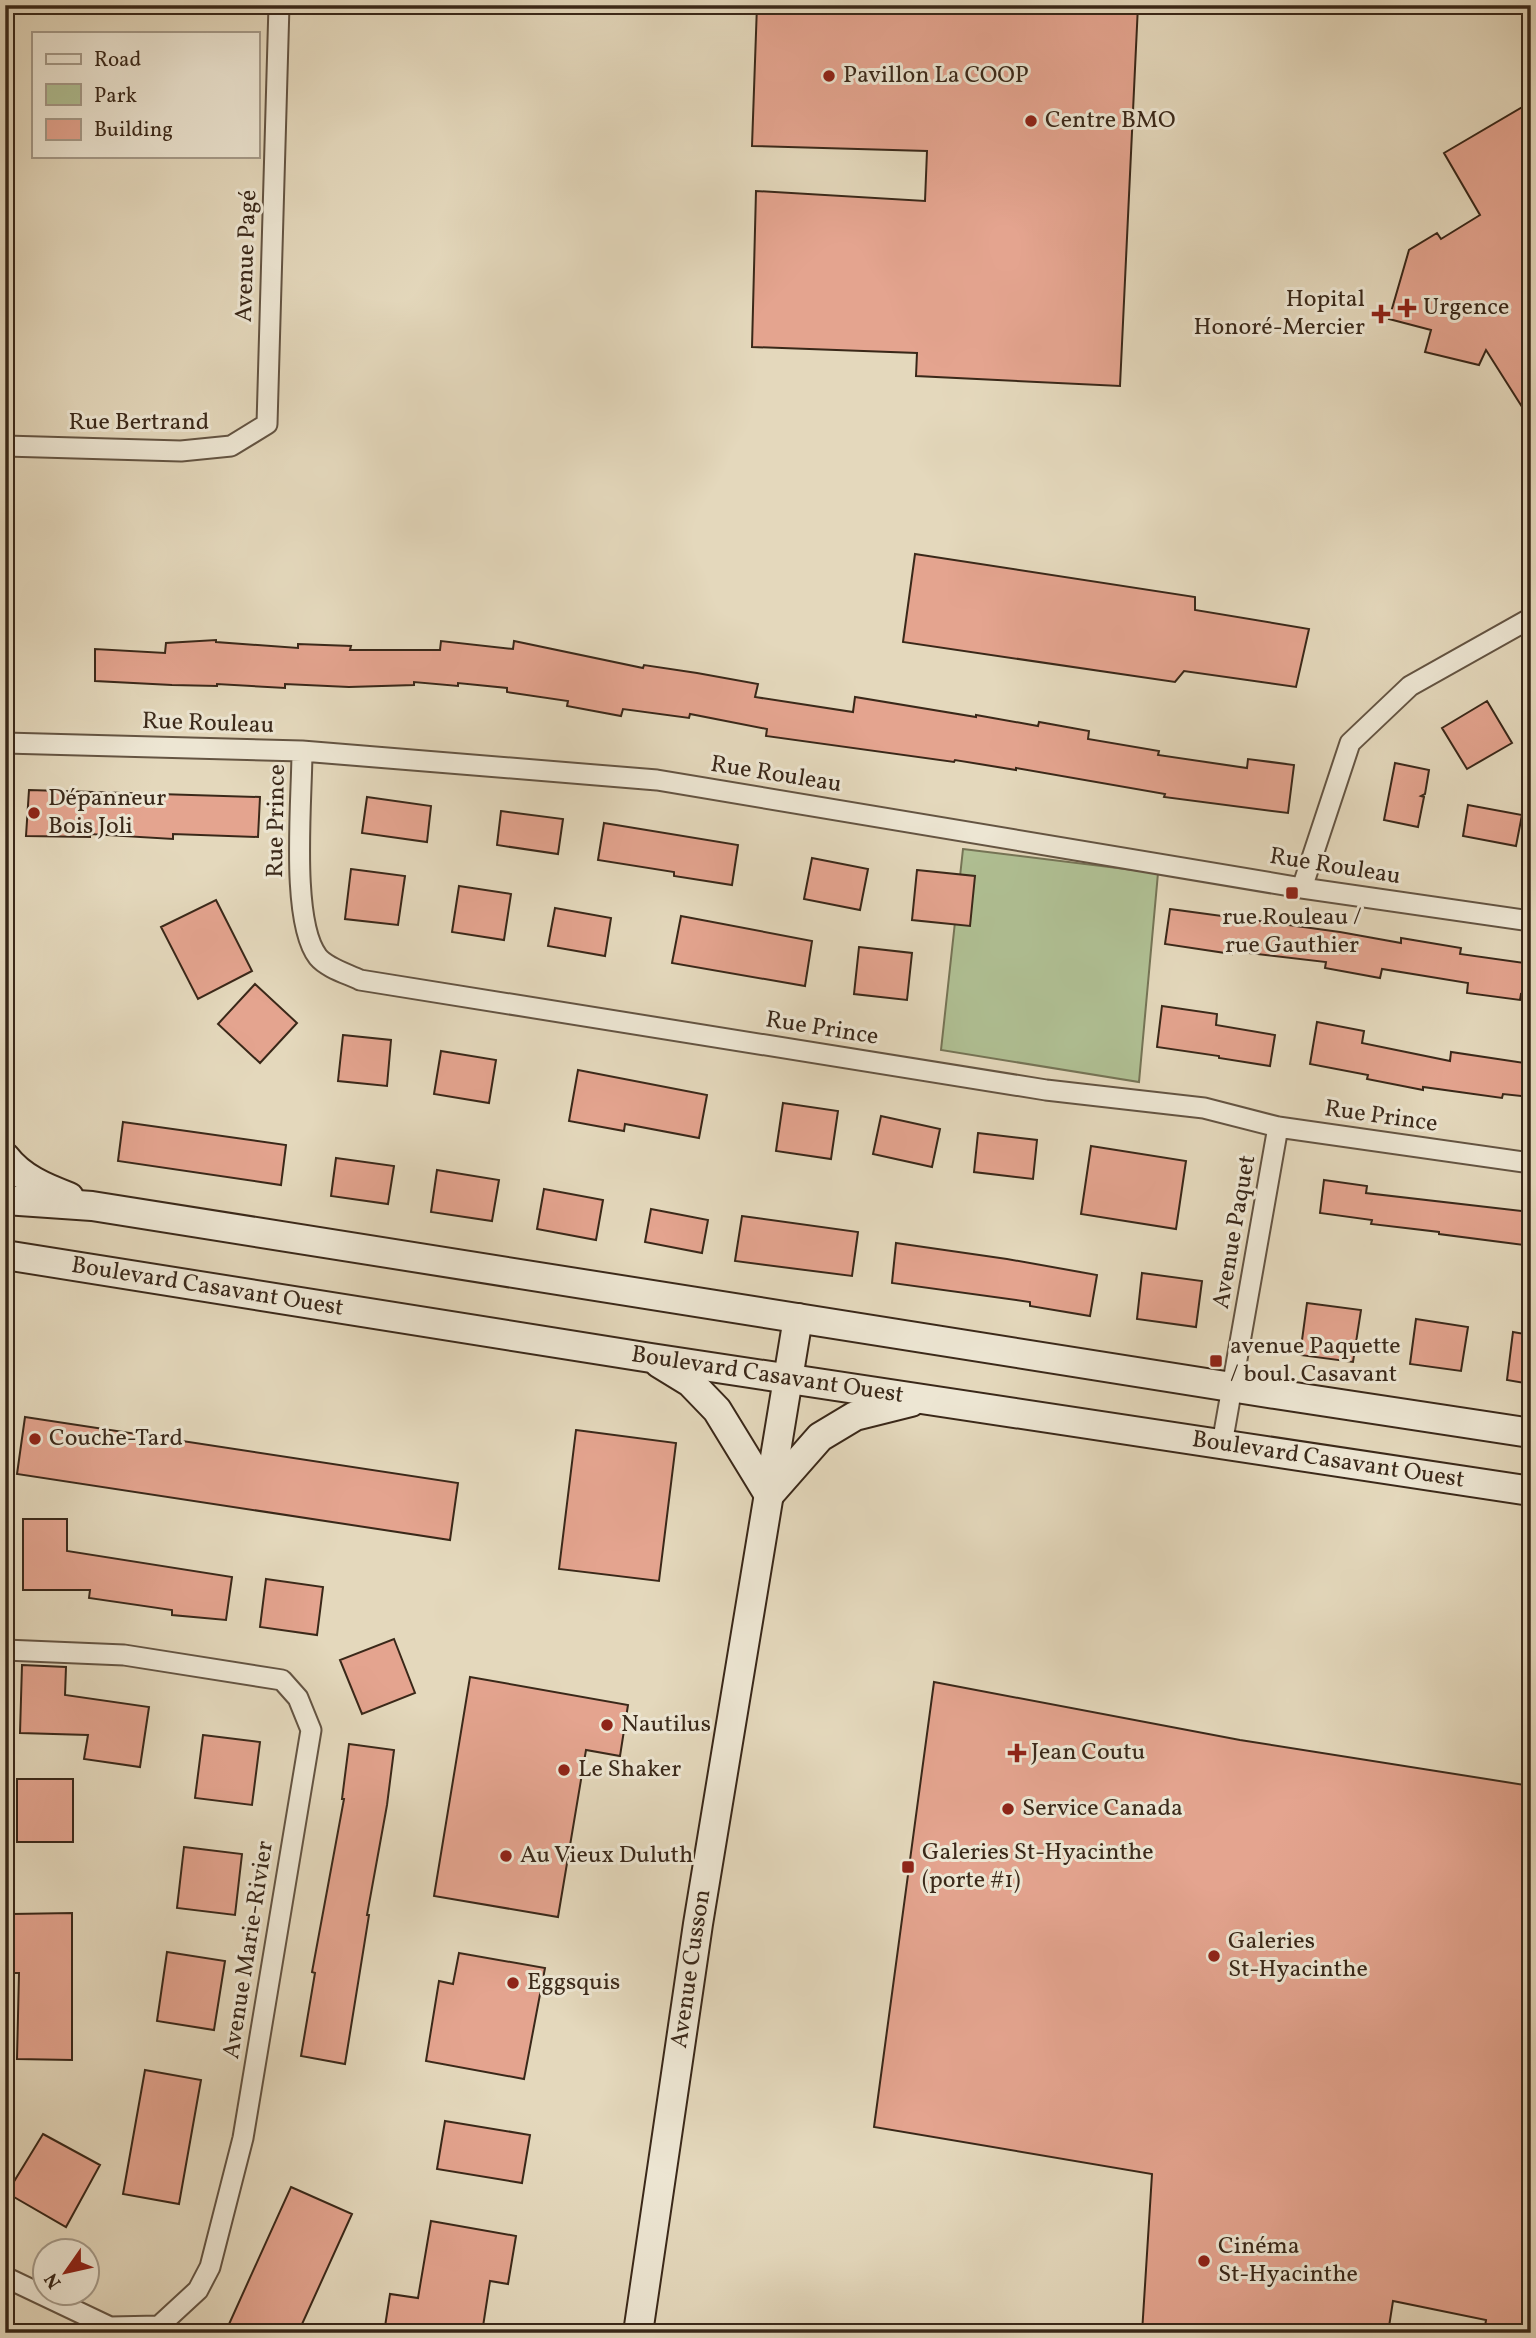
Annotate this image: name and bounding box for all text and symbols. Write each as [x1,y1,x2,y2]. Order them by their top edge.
legend [32,32,259,158]
text: Road [94,46,141,75]
place label: Pavillon La COOP [843,59,1029,93]
marker: Pavillon La COOP [821,68,837,84]
text: Park [94,82,137,111]
place label: Centre BMO [1045,104,1176,138]
marker: Centre BMO [1023,113,1039,129]
text: Building [94,116,173,145]
street label: Avenue Pagé [228,189,266,323]
place label: Hopital Honoré-Mercier [1193,283,1365,345]
place label: Urgence [1423,291,1509,325]
marker: Urgence [1397,298,1417,318]
marker: Hopital Honoré-Mercier [1371,304,1391,324]
street label: Rue Bertrand [69,406,209,440]
street label: Rue Rouleau [141,705,275,743]
street label: Rue Rouleau [708,748,844,802]
street label: Rue Prince [259,764,295,878]
place label: Dépanneur Bois Joli [48,782,166,844]
marker: Dépanneur Bois Joli [26,805,42,821]
street label: Rue Rouleau [1267,840,1403,894]
marker: rue Rouleau / rue Gauthier [1284,885,1300,901]
place label: rue Rouleau / rue Gauthier [1222,901,1362,963]
street label: Rue Prince [763,1003,881,1055]
street label: Rue Prince [1322,1092,1440,1142]
street label: Avenue Paquet [1205,1152,1265,1312]
street label: Boulevard Casavant Ouest [69,1249,346,1326]
place label: avenue Paquette / boul. Casavant [1230,1330,1401,1392]
street label: Boulevard Casavant Ouest [629,1338,906,1413]
marker: avenue Paquette / boul. Casavant [1208,1353,1224,1369]
place label: Couche-Tard [49,1422,183,1456]
street label: Boulevard Casavant Ouest [1190,1423,1467,1498]
marker: Couche-Tard [27,1431,43,1447]
place label: Nautilus [621,1708,711,1742]
marker: Nautilus [599,1717,615,1733]
place label: Jean Coutu [1031,1736,1145,1770]
marker: Jean Coutu [1009,1745,1025,1761]
place label: Le Shaker [578,1753,681,1787]
marker: Le Shaker [556,1762,572,1778]
place label: Service Canada [1022,1792,1183,1826]
marker: Service Canada [1000,1801,1016,1817]
place label: Galeries St-Hyacinthe (porte #1) [922,1836,1154,1898]
street label: Avenue Marie-Rivier [215,1838,283,2062]
place label: Au Vieux Duluth [520,1839,693,1873]
marker: Au Vieux Duluth [498,1848,514,1864]
marker: Galeries St-Hyacinthe (porte #1) [900,1859,916,1875]
street label: Avenue Cusson [663,1887,720,2051]
place label: Galeries St-Hyacinthe [1228,1925,1368,1987]
marker: Galeries St-Hyacinthe [1206,1948,1222,1964]
place label: Eggsquis [527,1966,620,2000]
marker: Eggsquis [505,1975,521,1991]
place label: Cinéma St-Hyacinthe [1218,2230,1358,2292]
north arrow [32,2236,102,2306]
marker: Cinéma St-Hyacinthe [1196,2253,1212,2269]
text: N [39,2267,68,2293]

